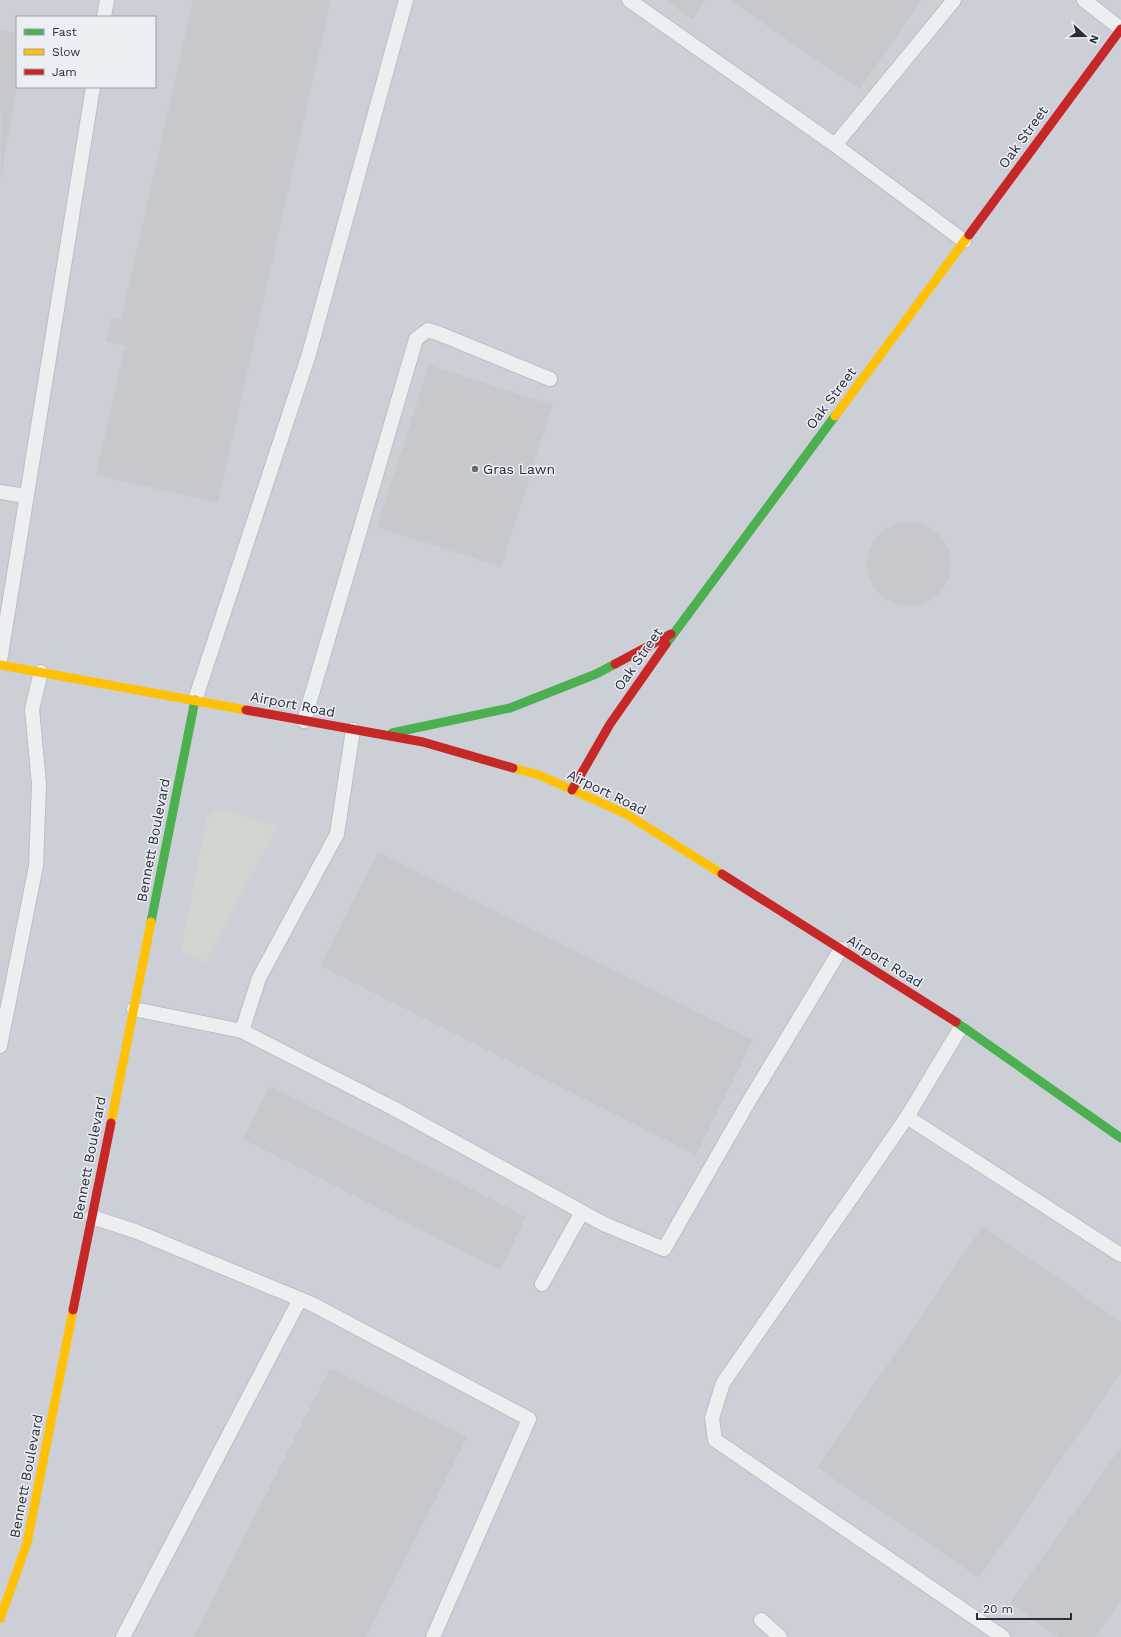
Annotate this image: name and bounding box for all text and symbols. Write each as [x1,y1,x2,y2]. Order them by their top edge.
legend [16,16,156,88]
north arrow [1065,16,1105,56]
text: Fast [52,25,77,39]
text: N [1086,33,1101,46]
text: Slow [52,45,80,59]
text: Jam [52,65,77,79]
street label: Oak Street [995,103,1051,171]
street label: Oak Street [803,364,859,432]
place label: Gras Lawn [483,461,555,477]
marker: Gras Lawn [470,464,480,474]
street label: Oak Street [611,624,666,693]
street label: Airport Road [249,688,337,720]
street label: Airport Road [565,766,649,818]
street label: Bennett Boulevard [133,777,173,903]
street label: Airport Road [844,931,926,991]
street label: Bennett Boulevard [69,1095,109,1221]
street label: Bennett Boulevard [6,1413,46,1539]
scale bar [977,1595,1071,1621]
text: 20 m [983,1602,1013,1616]

